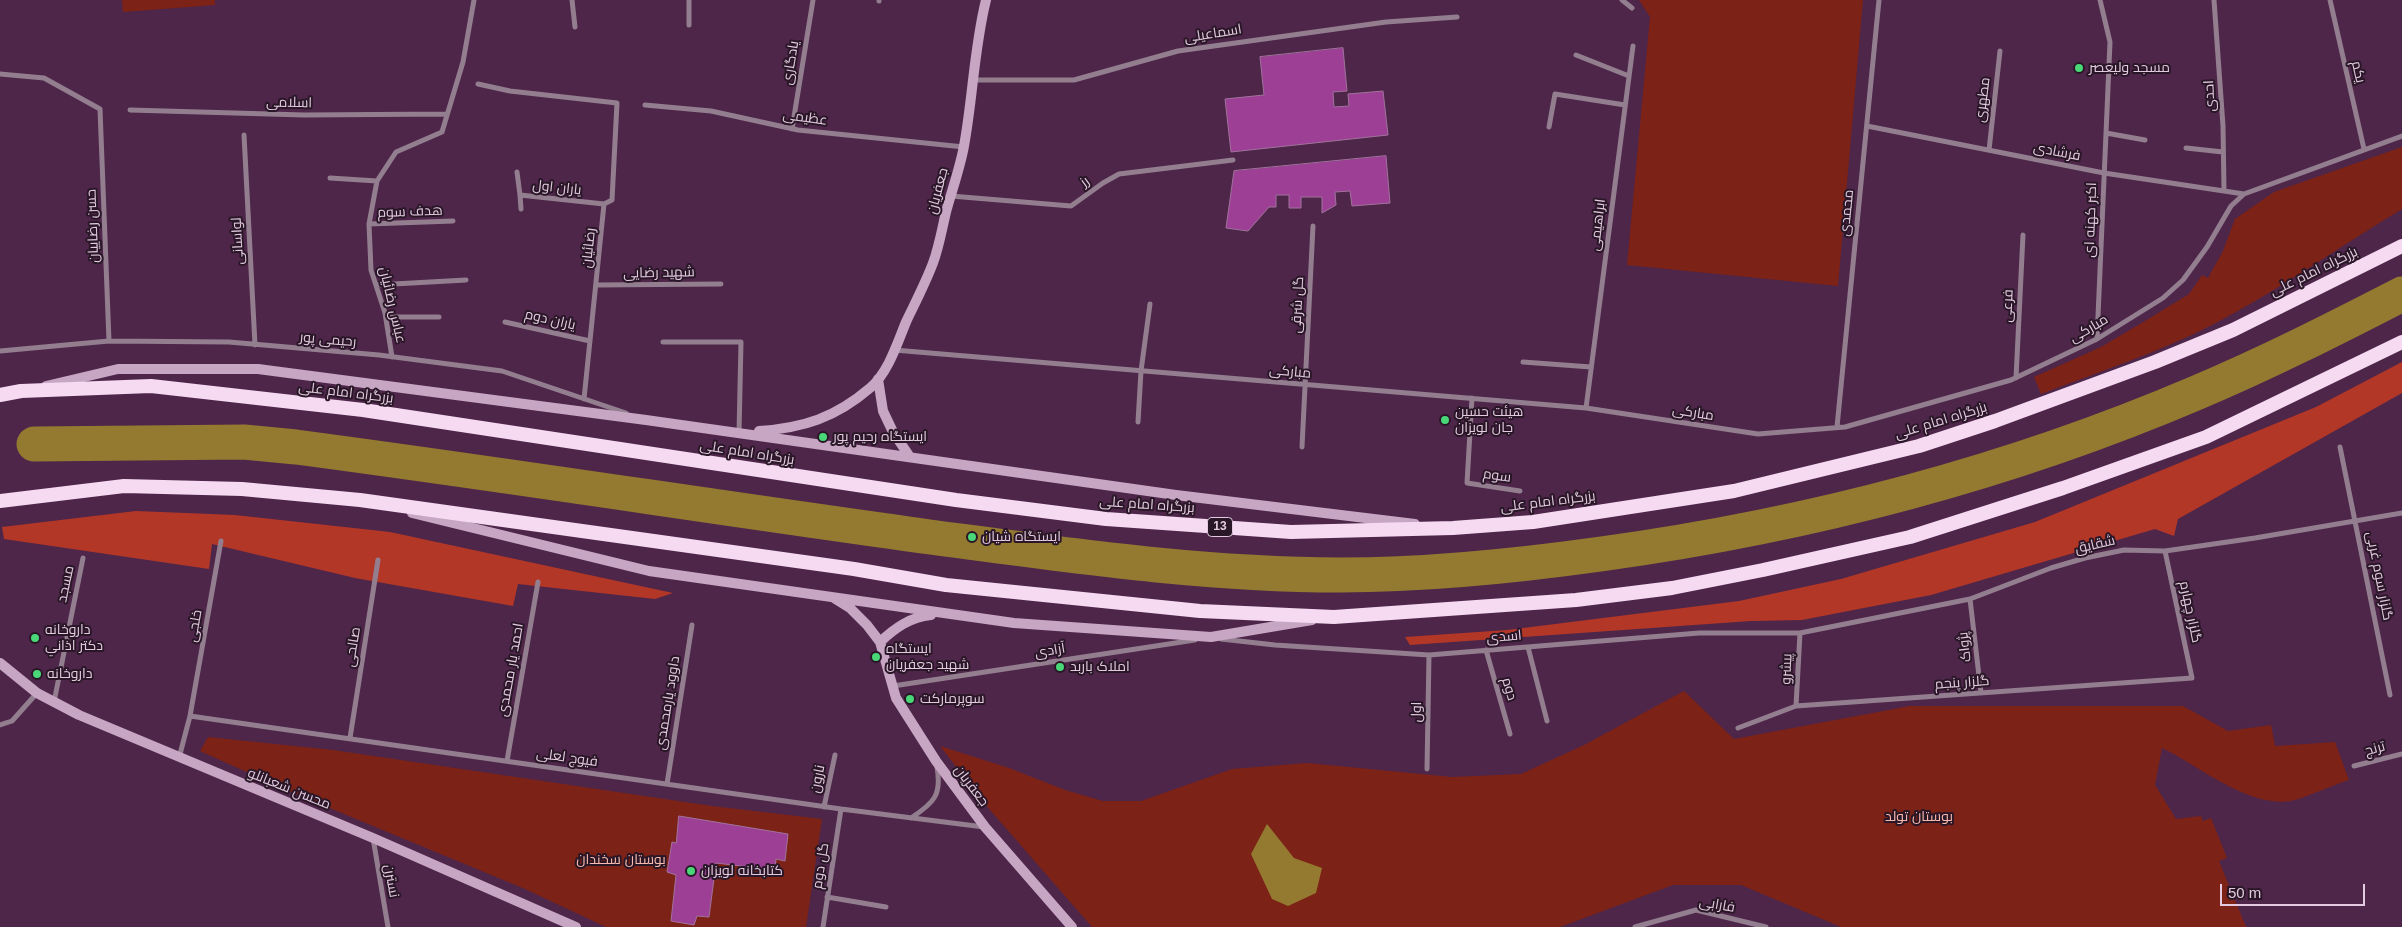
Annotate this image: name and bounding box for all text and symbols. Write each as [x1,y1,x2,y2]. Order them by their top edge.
street label: اسماعیلی [1183,21,1243,47]
street label: یادگاری [779,40,803,86]
street label: یکم [2347,59,2369,85]
place label: مسجد ولیعصر [2089,60,2170,76]
marker: مسجد ولیعصر [2073,62,2085,74]
street label: مطهری [1972,76,1994,124]
street label: احدی [2201,80,2219,112]
street label: اسلامی [266,94,312,112]
street label: عظیمی [782,107,828,129]
street label: فرشادی [2032,139,2082,165]
street label: جعفریان [924,166,952,216]
street label: رز [1077,173,1093,191]
street label: یاران اول [532,177,582,199]
street label: اکبر کهنه ای [2081,182,2101,258]
street label: حسن رضاییان [83,189,103,263]
street label: محمدی [1836,189,1858,237]
street label: ابراهیمی [1586,198,1610,252]
street label: هدف سوم [377,202,443,222]
street label: لواسانی [228,217,248,265]
street label: رضائیان [579,227,599,269]
street label: بزرگراه امام علی [2267,243,2361,301]
street label: شهید رضایی [623,264,695,282]
street label: عباس رضائیان [375,265,409,345]
street label: گل شرقی [1288,276,1308,334]
street label: فرعی [1999,289,2017,323]
street label: یاران دوم [523,306,577,334]
street label: مبارکی [2067,311,2111,347]
street label: رحیمی پور [299,329,357,351]
street label: مبارکی [1268,362,1312,382]
street label: بزرگراه امام علی [298,379,394,407]
street label: بزرگراه امام علی [1893,399,1989,443]
street label: مبارکی [1671,401,1715,425]
place label: هیئت حسین جان لویزان [1455,404,1523,437]
marker: هیئت حسین جان لویزان [1439,414,1451,426]
place label: ایستگاه رحیم پور [833,429,927,445]
marker: ایستگاه رحیم پور [817,431,829,443]
street label: بزرگراه امام علی [698,437,796,469]
street label: سوم [1482,466,1512,486]
street label: بزرگراه امام علی [1500,488,1596,516]
street label: بزرگراه امام علی [1099,493,1195,517]
road number: 13 [1208,518,1232,536]
place label: ایستگاه شیان [982,529,1061,545]
street label: گلزار سوم غربی [2362,530,2396,622]
marker: ایستگاه شیان [966,531,978,543]
street label: شقایق [2073,532,2117,558]
street label: مسجد [54,564,78,604]
street label: گلزار چهارم [2175,580,2205,644]
street label: خلجی [184,608,206,644]
place label: داروخانه دكتر اذاني [45,622,103,654]
street label: احمد یار محمدی [495,622,527,718]
street label: صالحی [342,626,364,668]
street label: اسدی [1486,627,1522,647]
street label: پژواک [1955,631,1975,663]
marker: داروخانه دكتر اذاني [29,632,41,644]
street label: آزادی [1034,640,1066,662]
place label: ایستگاه شهید جعفریان [886,641,969,674]
marker: ایستگاه شهید جعفریان [870,651,882,663]
street label: پیشرو [1778,653,1796,685]
street label: داوود یارمحمدی [652,655,684,751]
place label: املاک باربد [1070,659,1130,675]
marker: املاک باربد [1054,661,1066,673]
place label: داروخانه [47,666,93,682]
marker: داروخانه [31,668,43,680]
street label: گلزار پنجم [1934,673,1990,693]
street label: دوم [1498,676,1520,702]
place label: سوپرمارکت [920,691,985,707]
marker: سوپرمارکت [904,693,916,705]
street label: اول [1408,701,1426,723]
street label: ترنج [2363,738,2387,760]
street label: فیوج لعلی [535,745,599,771]
street label: جعفریان [950,762,992,810]
street label: نارون [807,763,829,795]
street label: محسن شعبانلو [245,765,333,813]
park label: بوستان تولد [1885,809,1953,825]
street label: گل دوم [809,842,833,890]
park label: بوستان سخندان [576,852,666,868]
street label: نسترن [380,863,402,899]
place label: کتابخانه لویزان [701,863,783,879]
marker: کتابخانه لویزان [685,865,697,877]
scale bar [2222,874,2367,906]
text: 50 m [2228,884,2261,901]
street label: فارابی [1698,894,1736,916]

